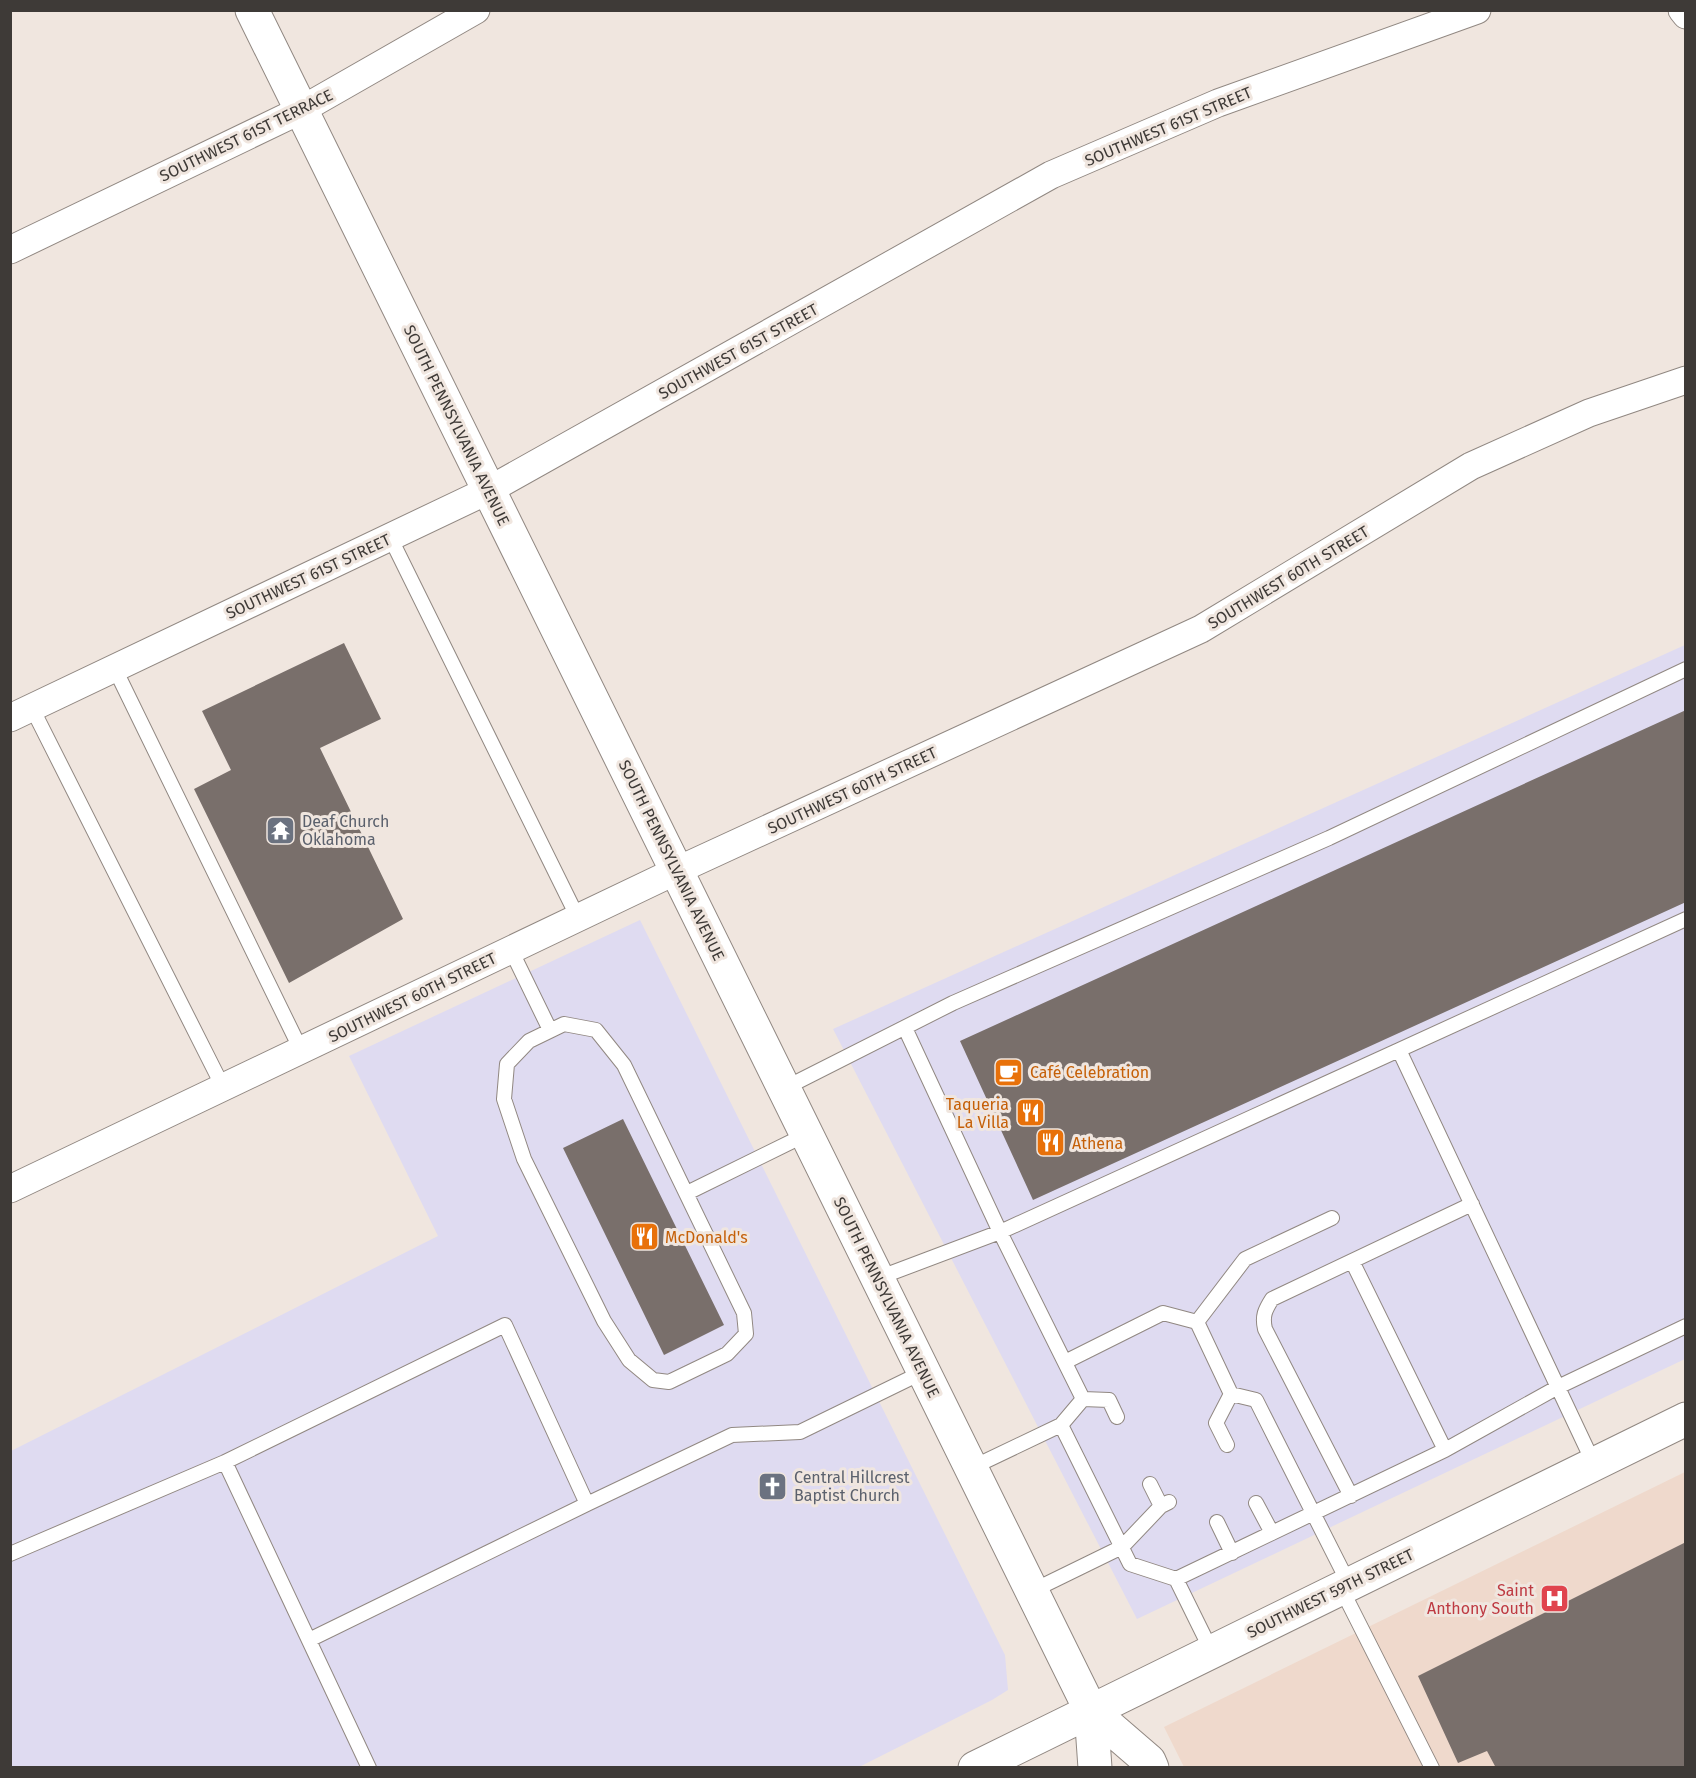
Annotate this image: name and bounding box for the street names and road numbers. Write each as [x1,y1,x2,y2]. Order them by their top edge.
street label: SOUTHWEST 61ST STREET [1082,82,1255,170]
street label: SOUTHWEST 61ST TERRACE [157,85,336,186]
street label: SOUTHWEST 61ST STREET [655,299,822,403]
street label: SOUTH PENNSYLVANIA AVENUE [400,322,513,529]
street label: SOUTHWEST 60TH STREET [1204,522,1373,633]
street label: SOUTHWEST 61ST STREET [223,530,394,623]
street label: SOUTHWEST 60TH STREET [765,743,940,838]
street label: SOUTH PENNSYLVANIA AVENUE [615,757,728,964]
street label: SOUTHWEST 60TH STREET [325,948,500,1046]
street label: SOUTH PENNSYLVANIA AVENUE [830,1194,943,1401]
street label: SOUTHWEST 59TH STREET [1244,1544,1417,1642]

